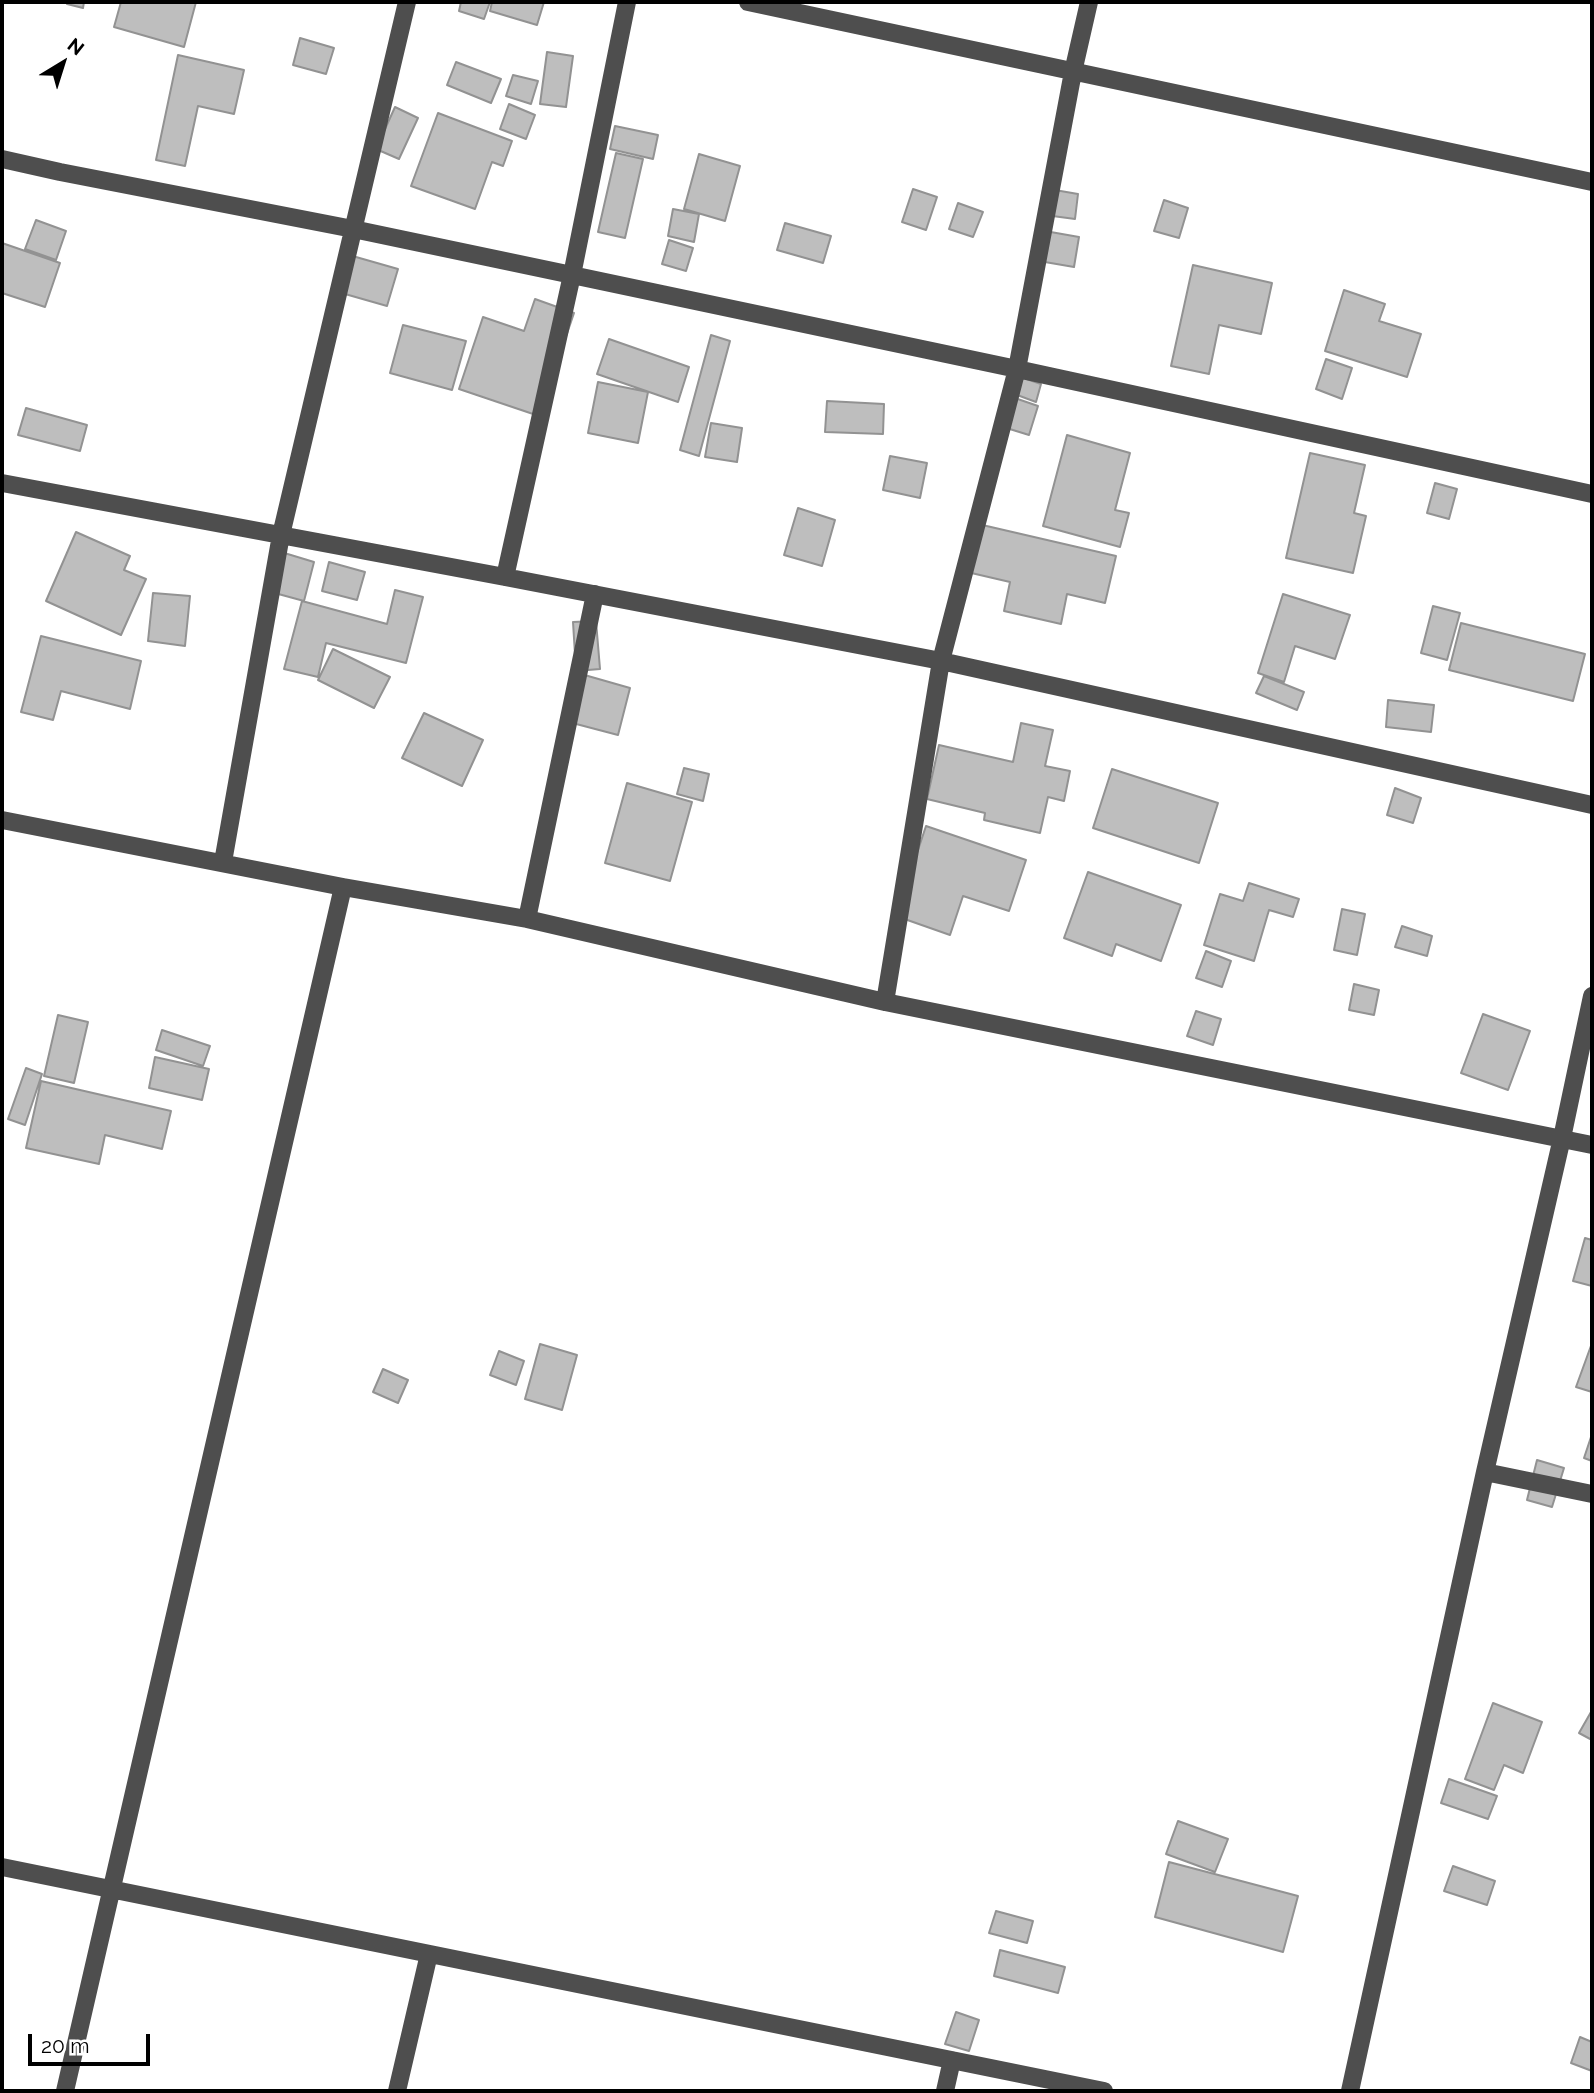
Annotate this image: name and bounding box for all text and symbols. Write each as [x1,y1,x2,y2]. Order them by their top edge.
north arrow [28,28,98,98]
text: N [63,33,88,60]
scale bar [32,2020,154,2064]
text: 20 m [41,2033,89,2058]

